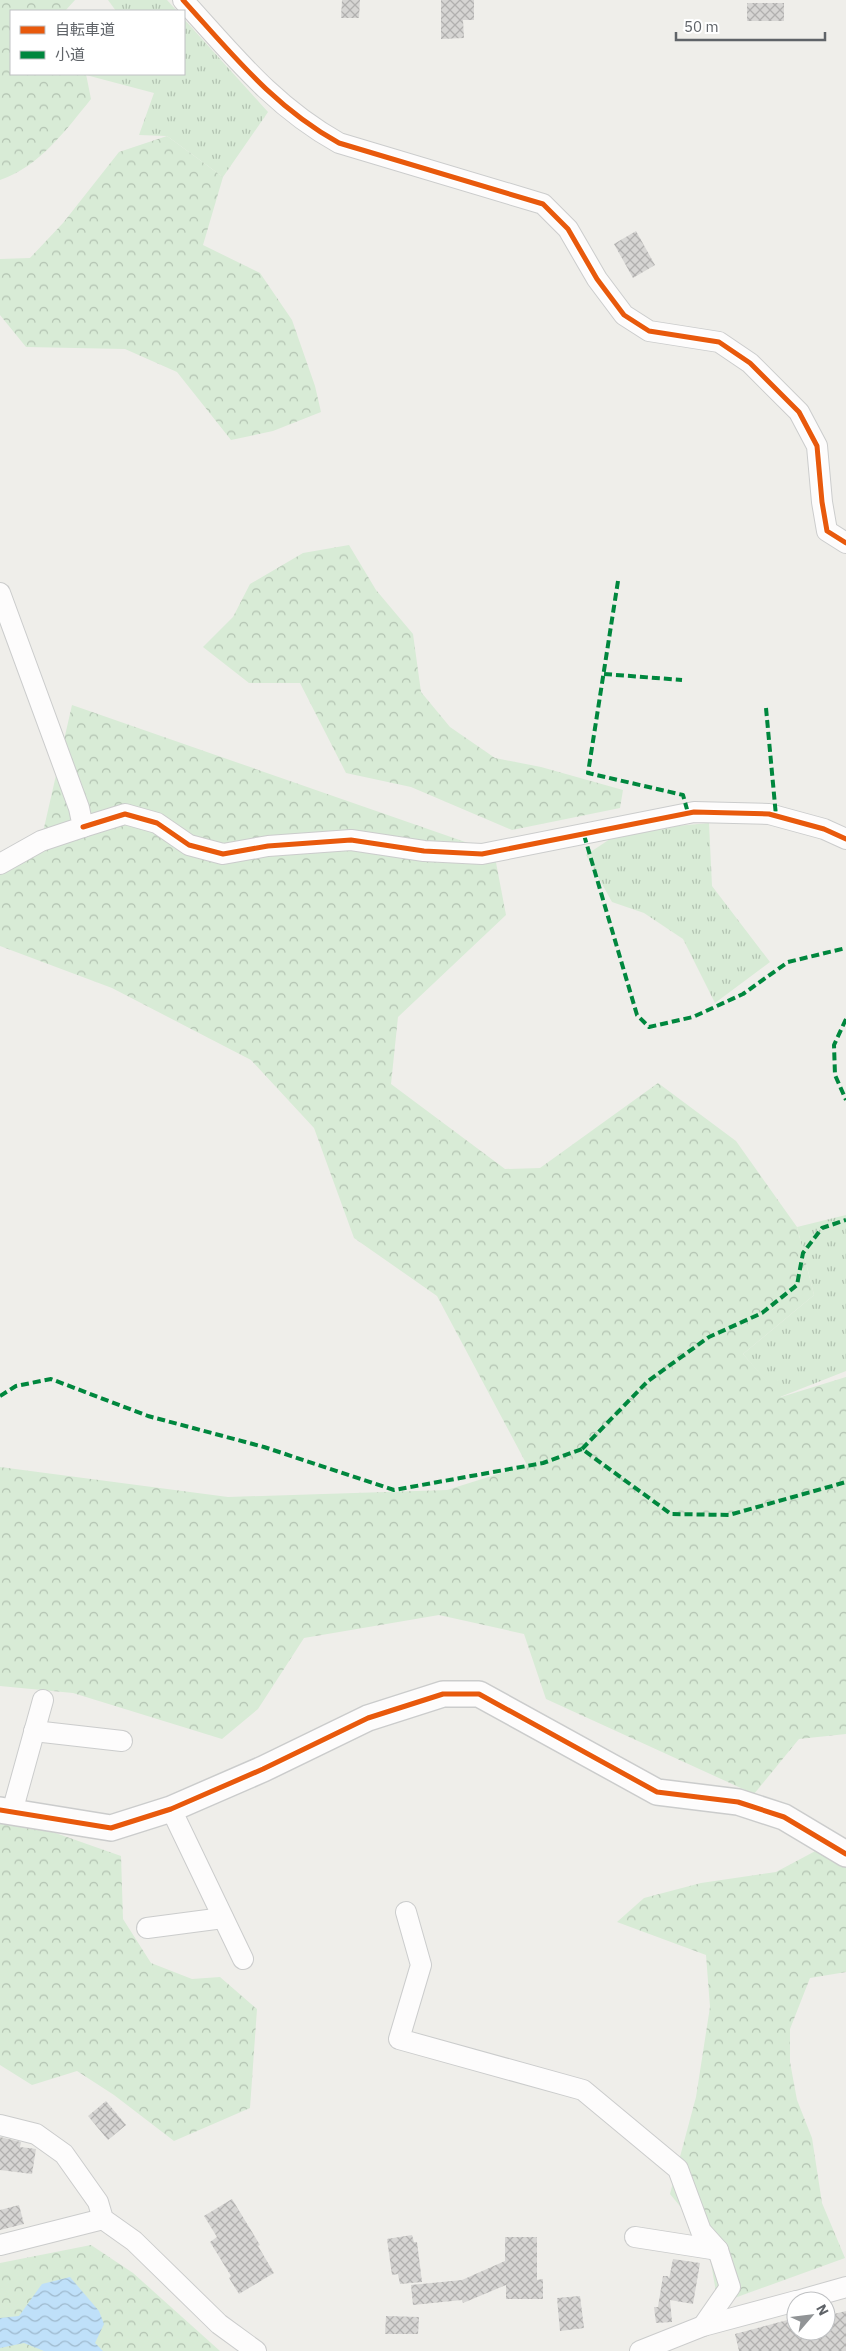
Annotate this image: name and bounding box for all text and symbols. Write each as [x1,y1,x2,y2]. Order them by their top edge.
legend [10,10,185,75]
scale bar [676,10,825,42]
text: 50 m [684,17,719,36]
text: 自転車道 [55,20,115,39]
text: 小道 [55,45,85,64]
north arrow [786,2291,836,2341]
text: N [812,2301,833,2319]

